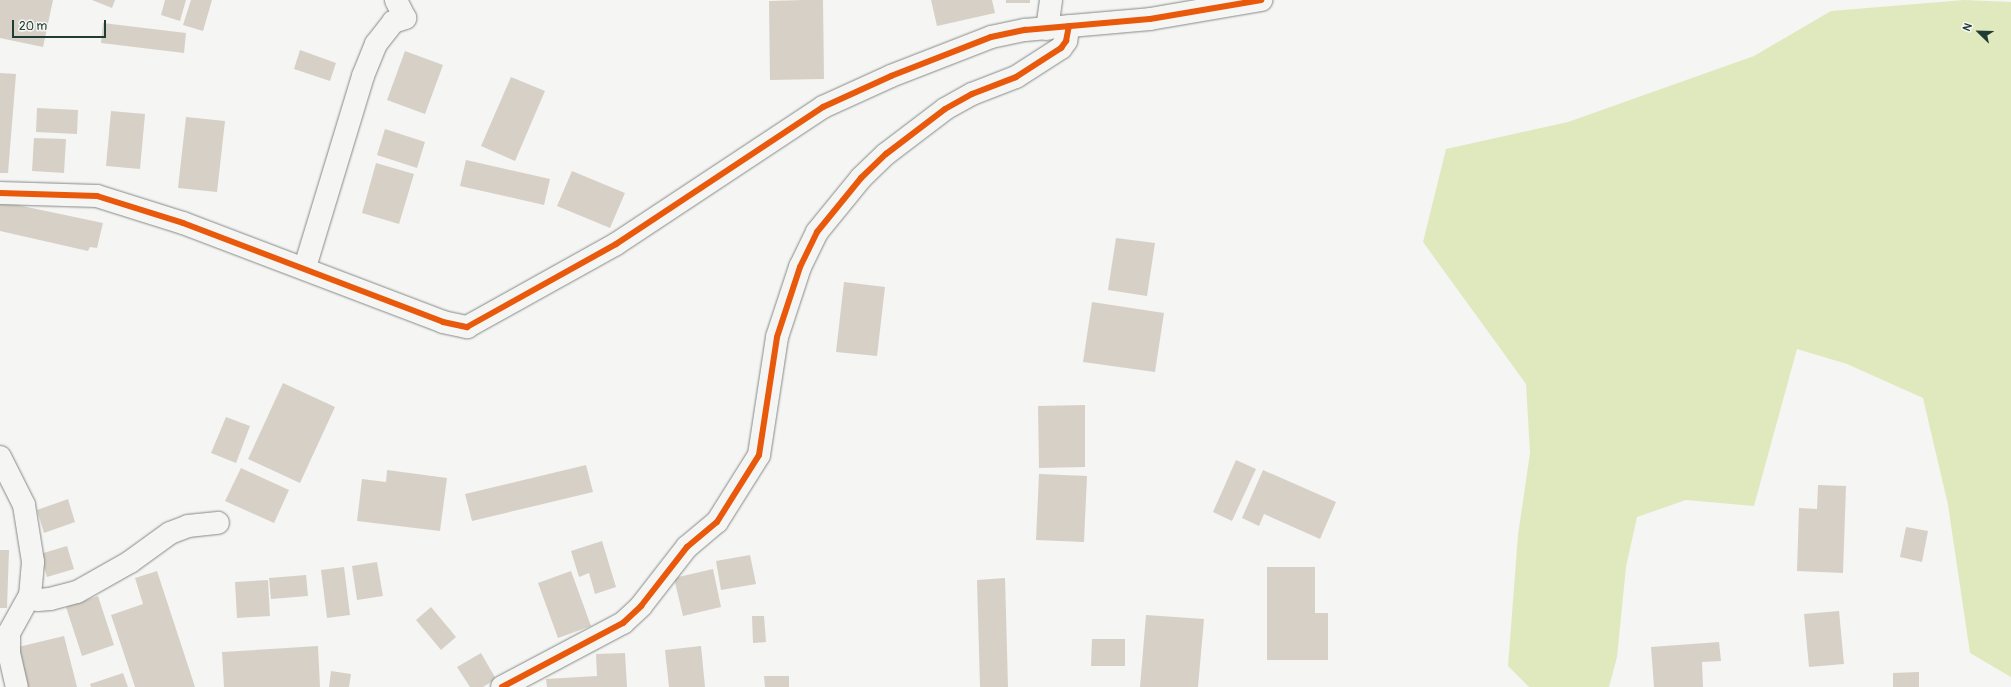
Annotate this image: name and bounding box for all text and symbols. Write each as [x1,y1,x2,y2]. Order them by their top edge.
scale bar [14,12,108,38]
north arrow [1959,12,1999,52]
text: 20 m [19,19,47,34]
text: N [1960,21,1975,33]

